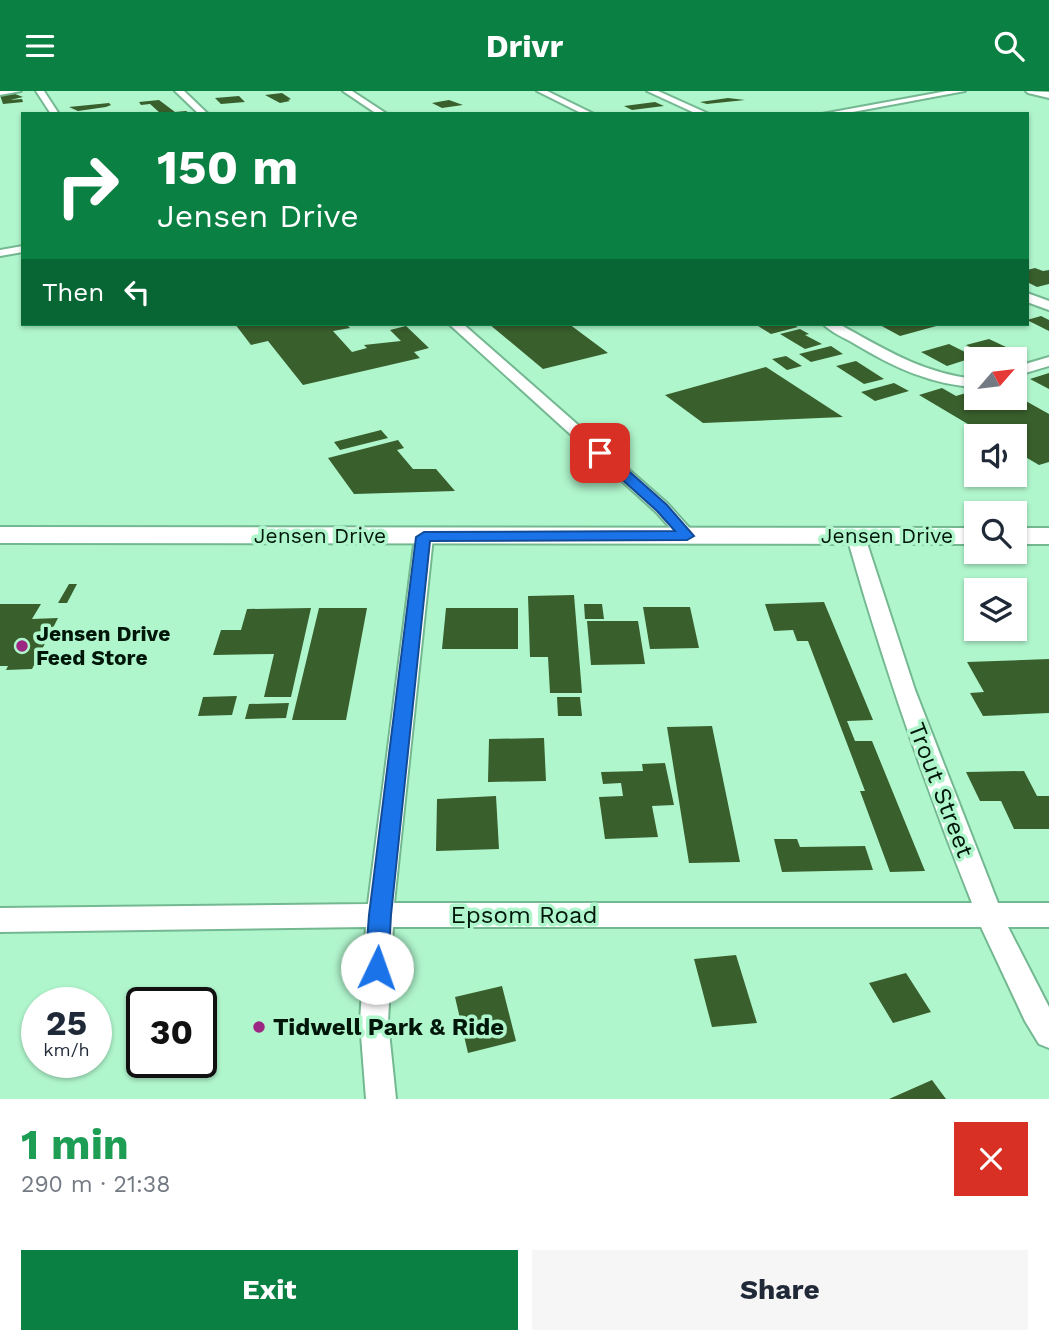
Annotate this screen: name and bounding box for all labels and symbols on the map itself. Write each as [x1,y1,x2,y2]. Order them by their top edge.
north arrow [964,347,1027,409]
pin [570,423,630,483]
street label: Jensen Drive [254,523,386,548]
street label: Jensen Drive [821,523,953,548]
place label: Jensen Drive Feed Store [36,621,170,670]
marker: Jensen Drive Feed Store [14,638,30,654]
street label: Trout Street [902,719,980,861]
street label: Epsom Road [450,901,598,929]
position arrow [340,931,414,1005]
speed limit sign: 30 [126,987,217,1078]
place label: Tidwell Park & Ride [273,1013,504,1041]
marker: Tidwell Park & Ride [251,1019,267,1035]

